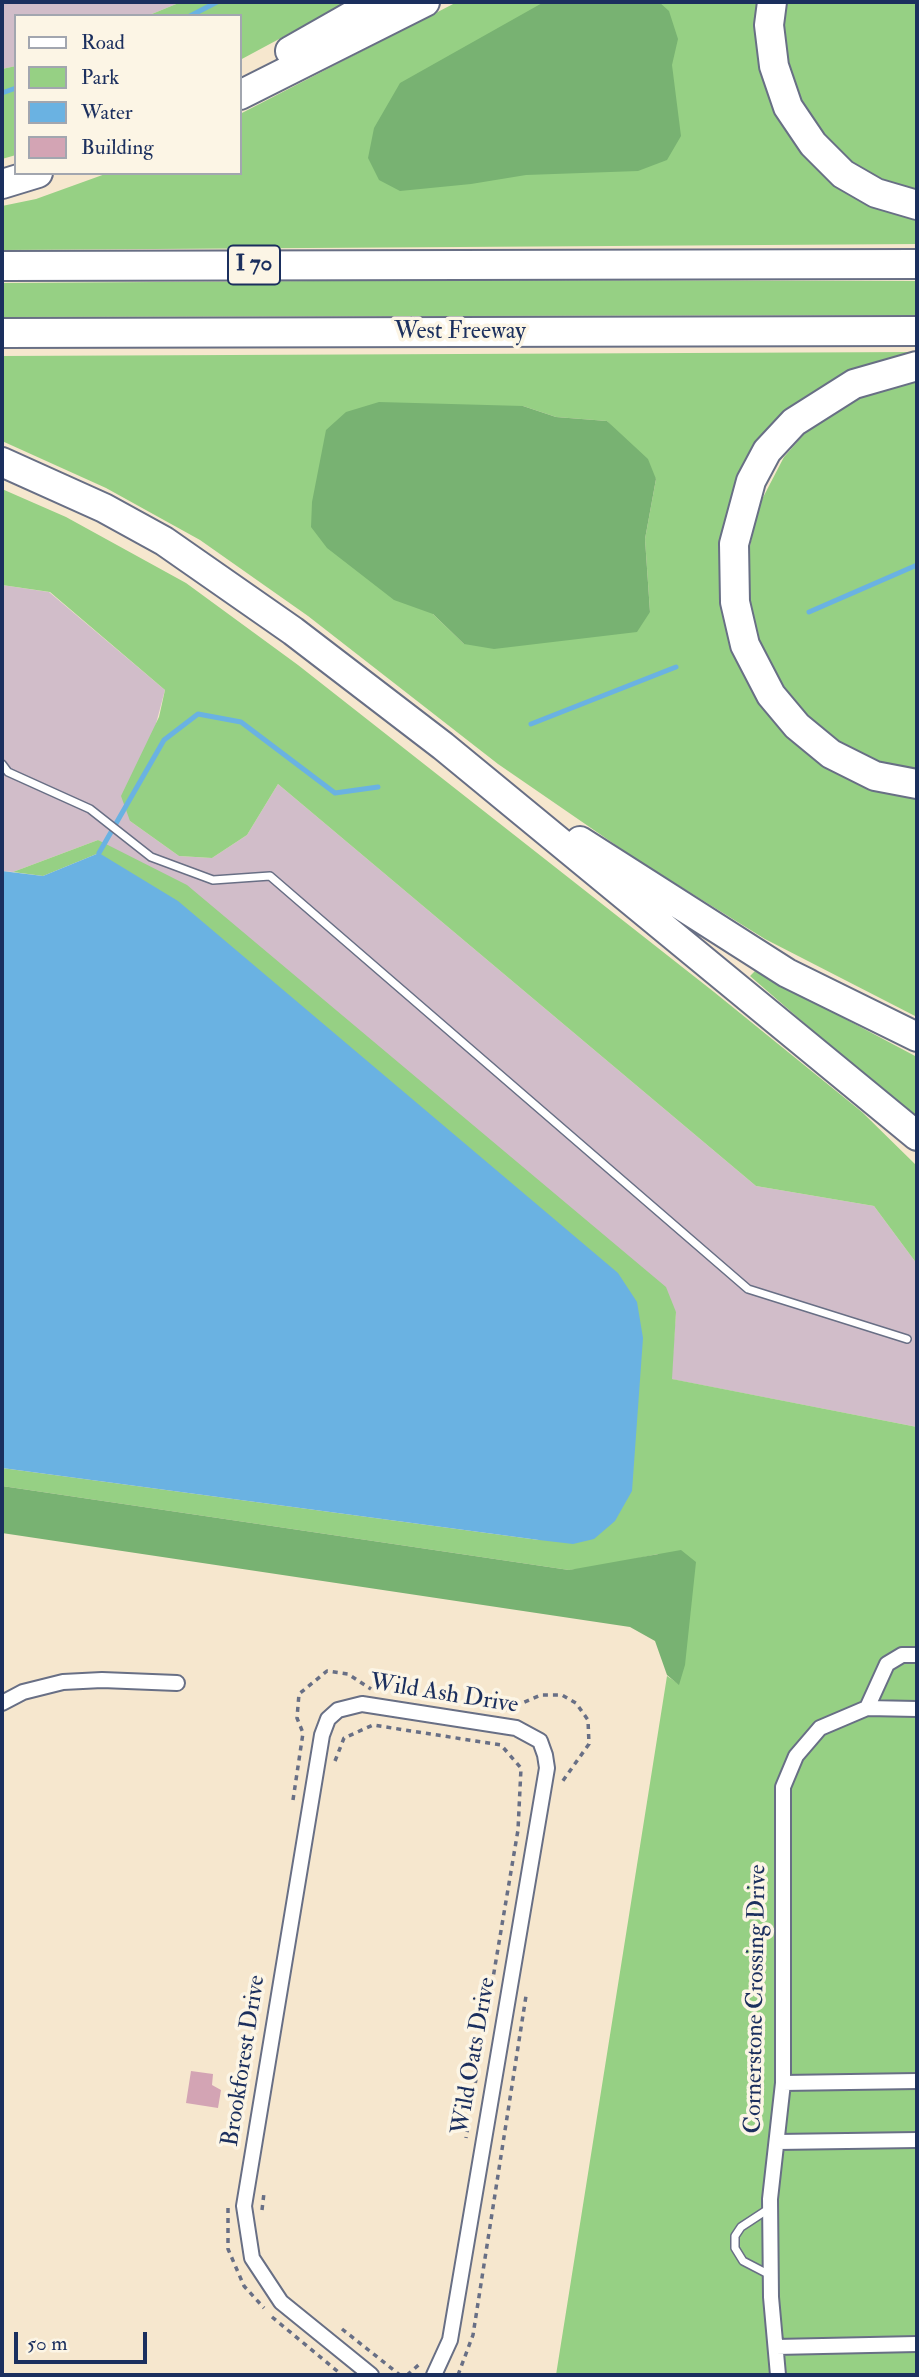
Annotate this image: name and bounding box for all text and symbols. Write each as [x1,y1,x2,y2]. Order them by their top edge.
legend [14,14,242,175]
text: Road [81,29,125,56]
text: Park [81,64,119,91]
text: Water [81,99,133,126]
text: Building [81,134,154,161]
road number: I 70 [228,246,280,284]
street label: West Freeway [394,319,526,347]
street label: Wild Ash Drive [368,1669,520,1721]
street label: Cornerstone Crossing Drive [740,1864,774,2134]
street label: Brookforest Drive [217,1973,273,2149]
street label: Wild Oats Drive [447,1975,503,2137]
scale bar [18,2318,150,2362]
text: 50 m [27,2330,68,2357]

